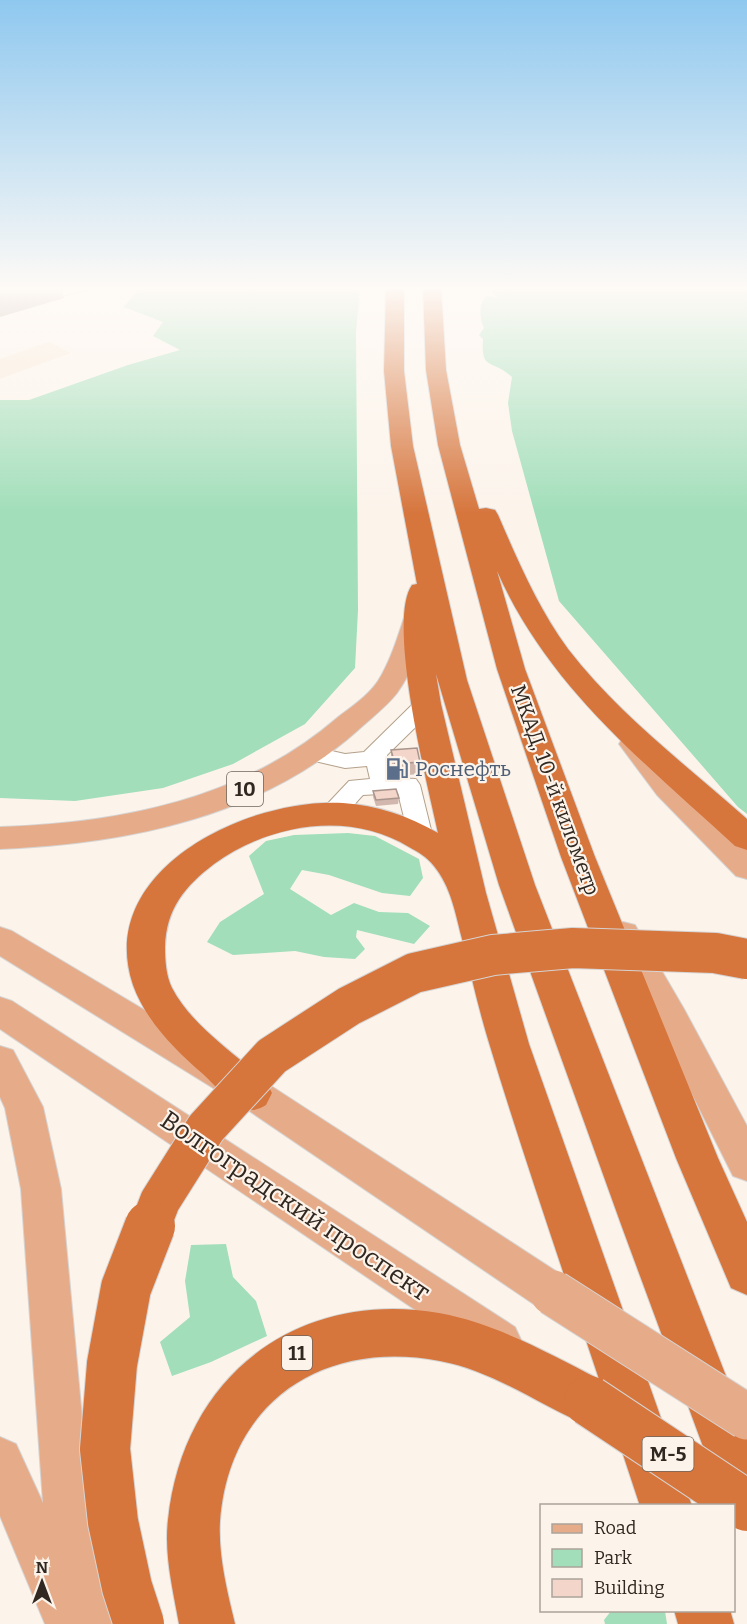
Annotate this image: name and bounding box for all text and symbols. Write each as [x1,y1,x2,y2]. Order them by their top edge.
street label: МКАД, 10-й километр [505,681,605,899]
fuel station icon: Роснефть [384,756,410,782]
place label: Роснефть [415,756,511,782]
road number: 10 [227,772,263,806]
street label: Волгоградский проспект [155,1104,435,1308]
road number: 11 [282,1336,312,1370]
road number: М-5 [642,1437,694,1471]
legend [540,1504,735,1612]
text: Road [594,1517,637,1539]
text: Park [594,1547,633,1569]
north arrow [12,1552,72,1612]
text: N [36,1558,48,1577]
text: Building [594,1577,665,1599]

